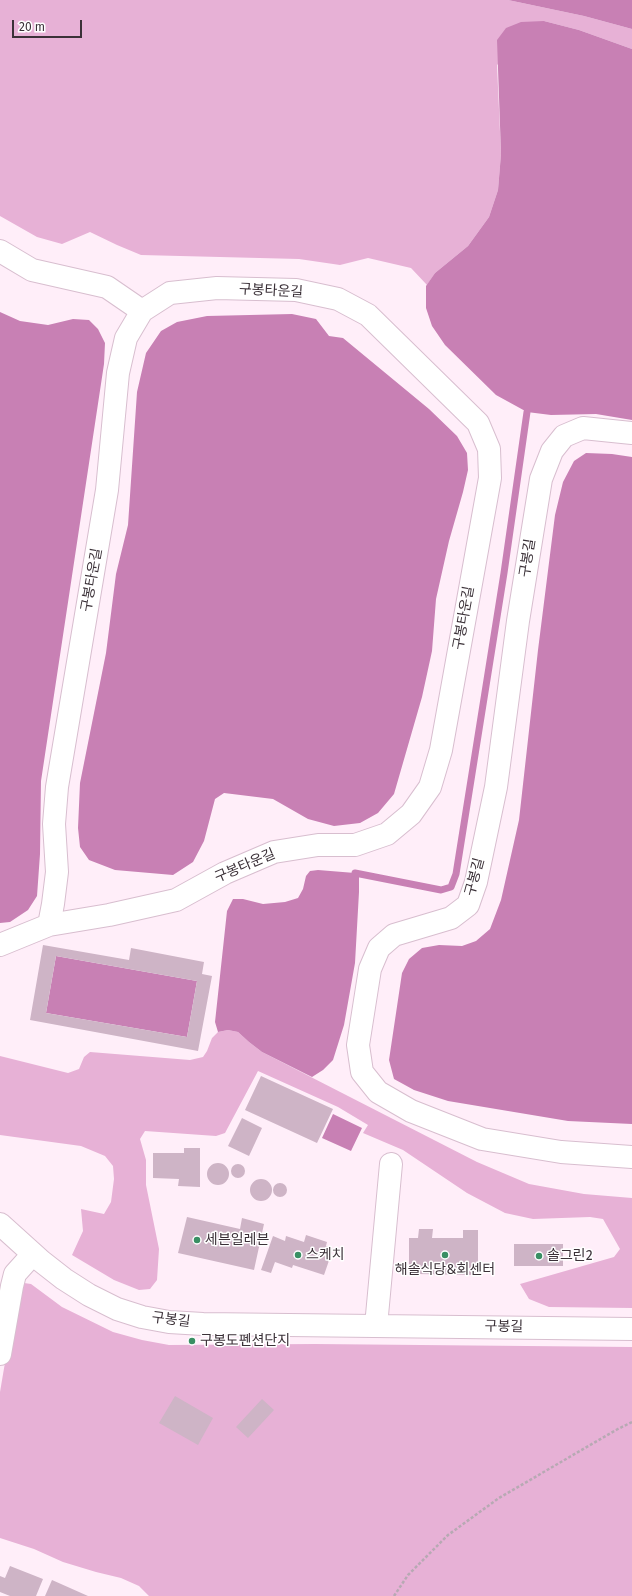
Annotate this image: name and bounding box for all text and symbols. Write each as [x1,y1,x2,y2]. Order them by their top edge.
scale bar [14,12,84,38]
text: 20 m [19,20,45,34]
street label: 구봉타운길 [238,281,304,301]
street label: 구봉길 [517,538,539,578]
street label: 구봉타운길 [78,547,106,613]
street label: 구봉타운길 [450,585,478,651]
street label: 구봉타운길 [212,846,278,886]
street label: 구봉길 [462,856,488,898]
place label: 세븐일레븐 [205,1232,269,1248]
marker: 세븐일레븐 [192,1235,202,1245]
place label: 스케치 [306,1247,345,1263]
place label: 솔그린2 [547,1248,593,1264]
marker: 스케치 [293,1250,303,1260]
marker: 해솔식당&회센터 [440,1250,450,1260]
marker: 솔그린2 [534,1251,544,1261]
place label: 해솔식당&회센터 [395,1262,495,1278]
street label: 구봉길 [151,1309,191,1331]
street label: 구봉길 [485,1318,523,1336]
place label: 구봉도펜션단지 [200,1333,290,1349]
marker: 구봉도펜션단지 [187,1336,197,1346]

